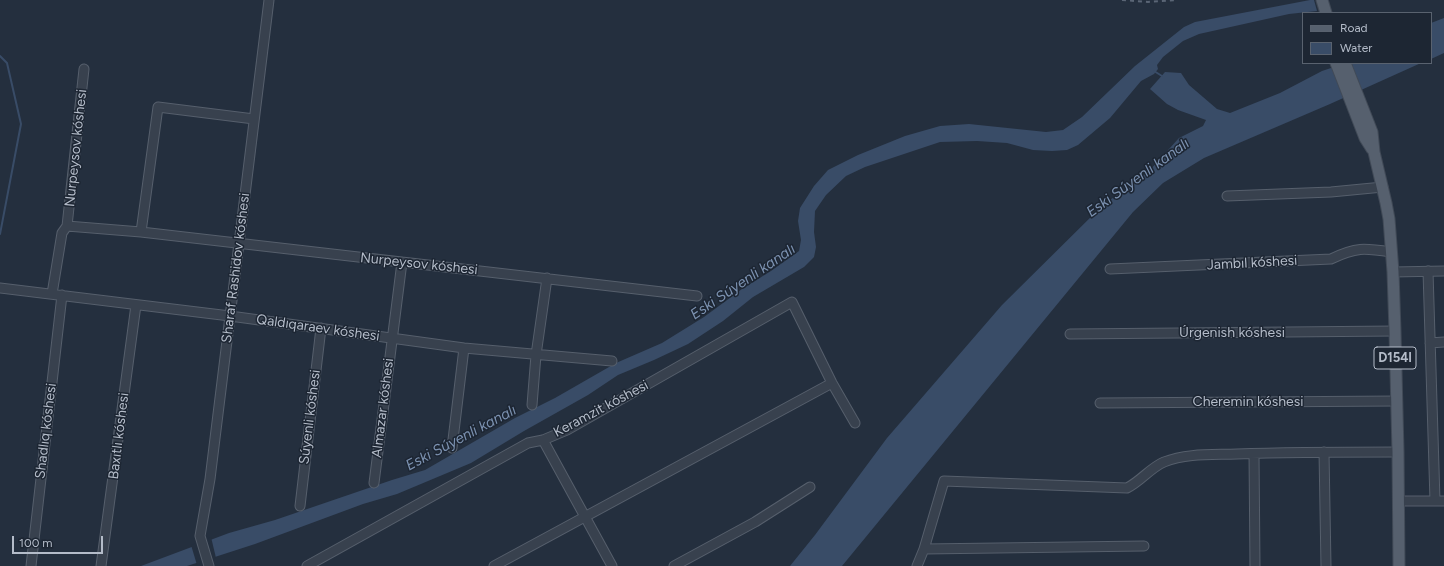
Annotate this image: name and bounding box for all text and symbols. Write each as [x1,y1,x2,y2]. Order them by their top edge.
legend [1302,12,1432,64]
text: Road [1340,21,1368,35]
text: Water [1340,41,1372,55]
street label: Nurpeysov kóshesi [61,88,91,208]
water label: Eski Súyenli kanalı [1083,135,1193,221]
street label: Sharaf Rashidov kóshesi [218,192,254,344]
water label: Eski Súyenli kanalı [687,240,799,324]
street label: Nurpeysov kóshesi [359,249,479,279]
street label: Jambıl kóshesi [1206,252,1298,274]
street label: Qaldıqaraev kóshesi [255,311,381,345]
street label: Úrgenish kóshesi [1179,325,1285,341]
road number: D154l [1374,347,1416,369]
street label: Almazar kóshesi [369,357,397,459]
street label: Súyenli kóshesi [296,369,324,465]
street label: Keramzit kóshesi [551,377,651,441]
street label: Shadlıq kóshesi [32,382,60,480]
street label: Baxıtlı kóshesi [105,392,133,480]
street label: Cheremin kóshesi [1193,394,1303,410]
water label: Eski Súyenli kanalı [403,401,519,475]
scale bar [14,528,105,554]
text: 100 m [19,536,53,550]

